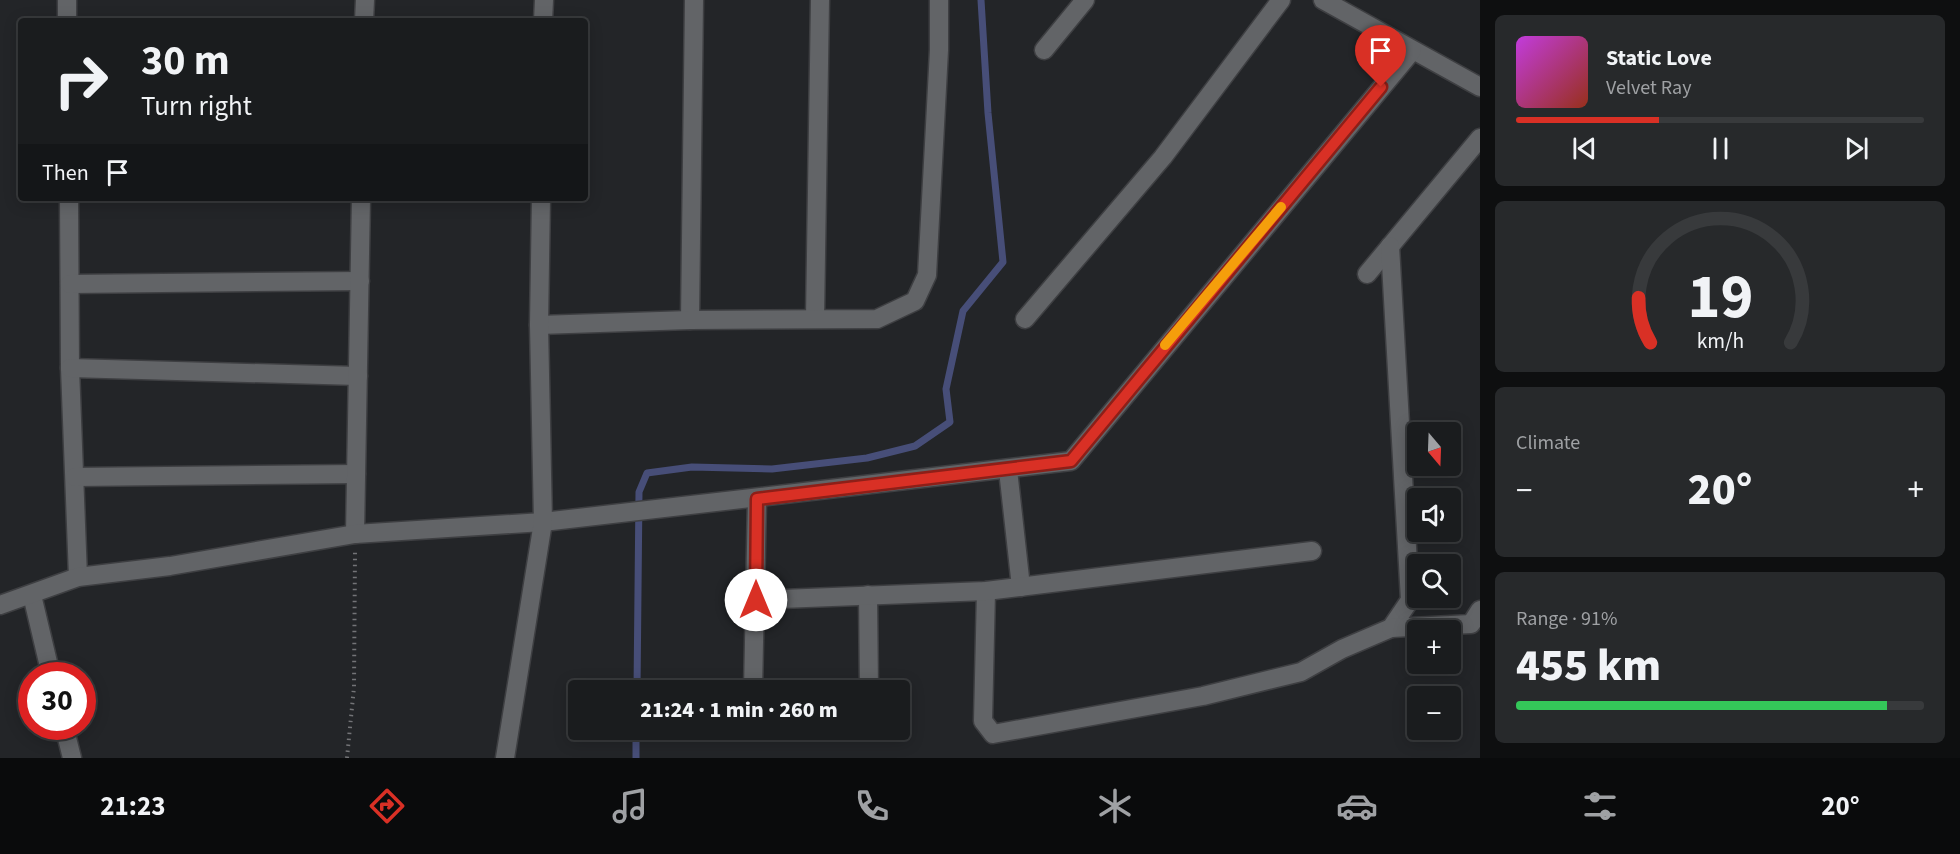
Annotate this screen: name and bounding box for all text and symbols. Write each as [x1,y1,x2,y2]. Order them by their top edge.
pin [1355,25,1406,87]
text: 30 m [141,31,230,91]
icon: arrive [1364,34,1397,67]
icon: right [42,42,120,120]
text: Static Love [1606,42,1712,74]
text: Velvet Ray [1606,74,1692,102]
text: Turn right [141,87,252,126]
icon: previous [1568,132,1601,165]
icon: pause [1704,132,1737,165]
icon: next [1840,132,1873,165]
icon: arrive [101,156,134,189]
text: Then [42,157,89,189]
text: 19 [1687,253,1753,342]
text: km/h [1696,327,1744,358]
north arrow [1407,422,1461,476]
map controls [1407,422,1461,740]
text: Climate [1516,429,1580,457]
text: 20° [1688,458,1752,522]
text: − [1516,467,1532,514]
text: + [1908,467,1924,514]
button: sound [1407,488,1461,542]
button: search [1407,554,1461,608]
position arrow [724,568,788,632]
text: Range · 91% [1516,605,1617,633]
button: + [1407,620,1461,674]
text: 455 km [1516,634,1661,698]
speed limit sign: 30 [18,662,96,740]
button: − [1407,686,1461,740]
text: 21:24 · 1 min · 260 m [640,694,838,726]
icon: directions [366,785,408,827]
icon: music [609,785,651,827]
icon: phone [851,785,893,827]
icon: climate [1094,785,1136,827]
icon: car [1336,785,1378,827]
icon: filters [1579,785,1621,827]
text: 21:23 [100,787,165,826]
text: 20° [1821,787,1860,826]

